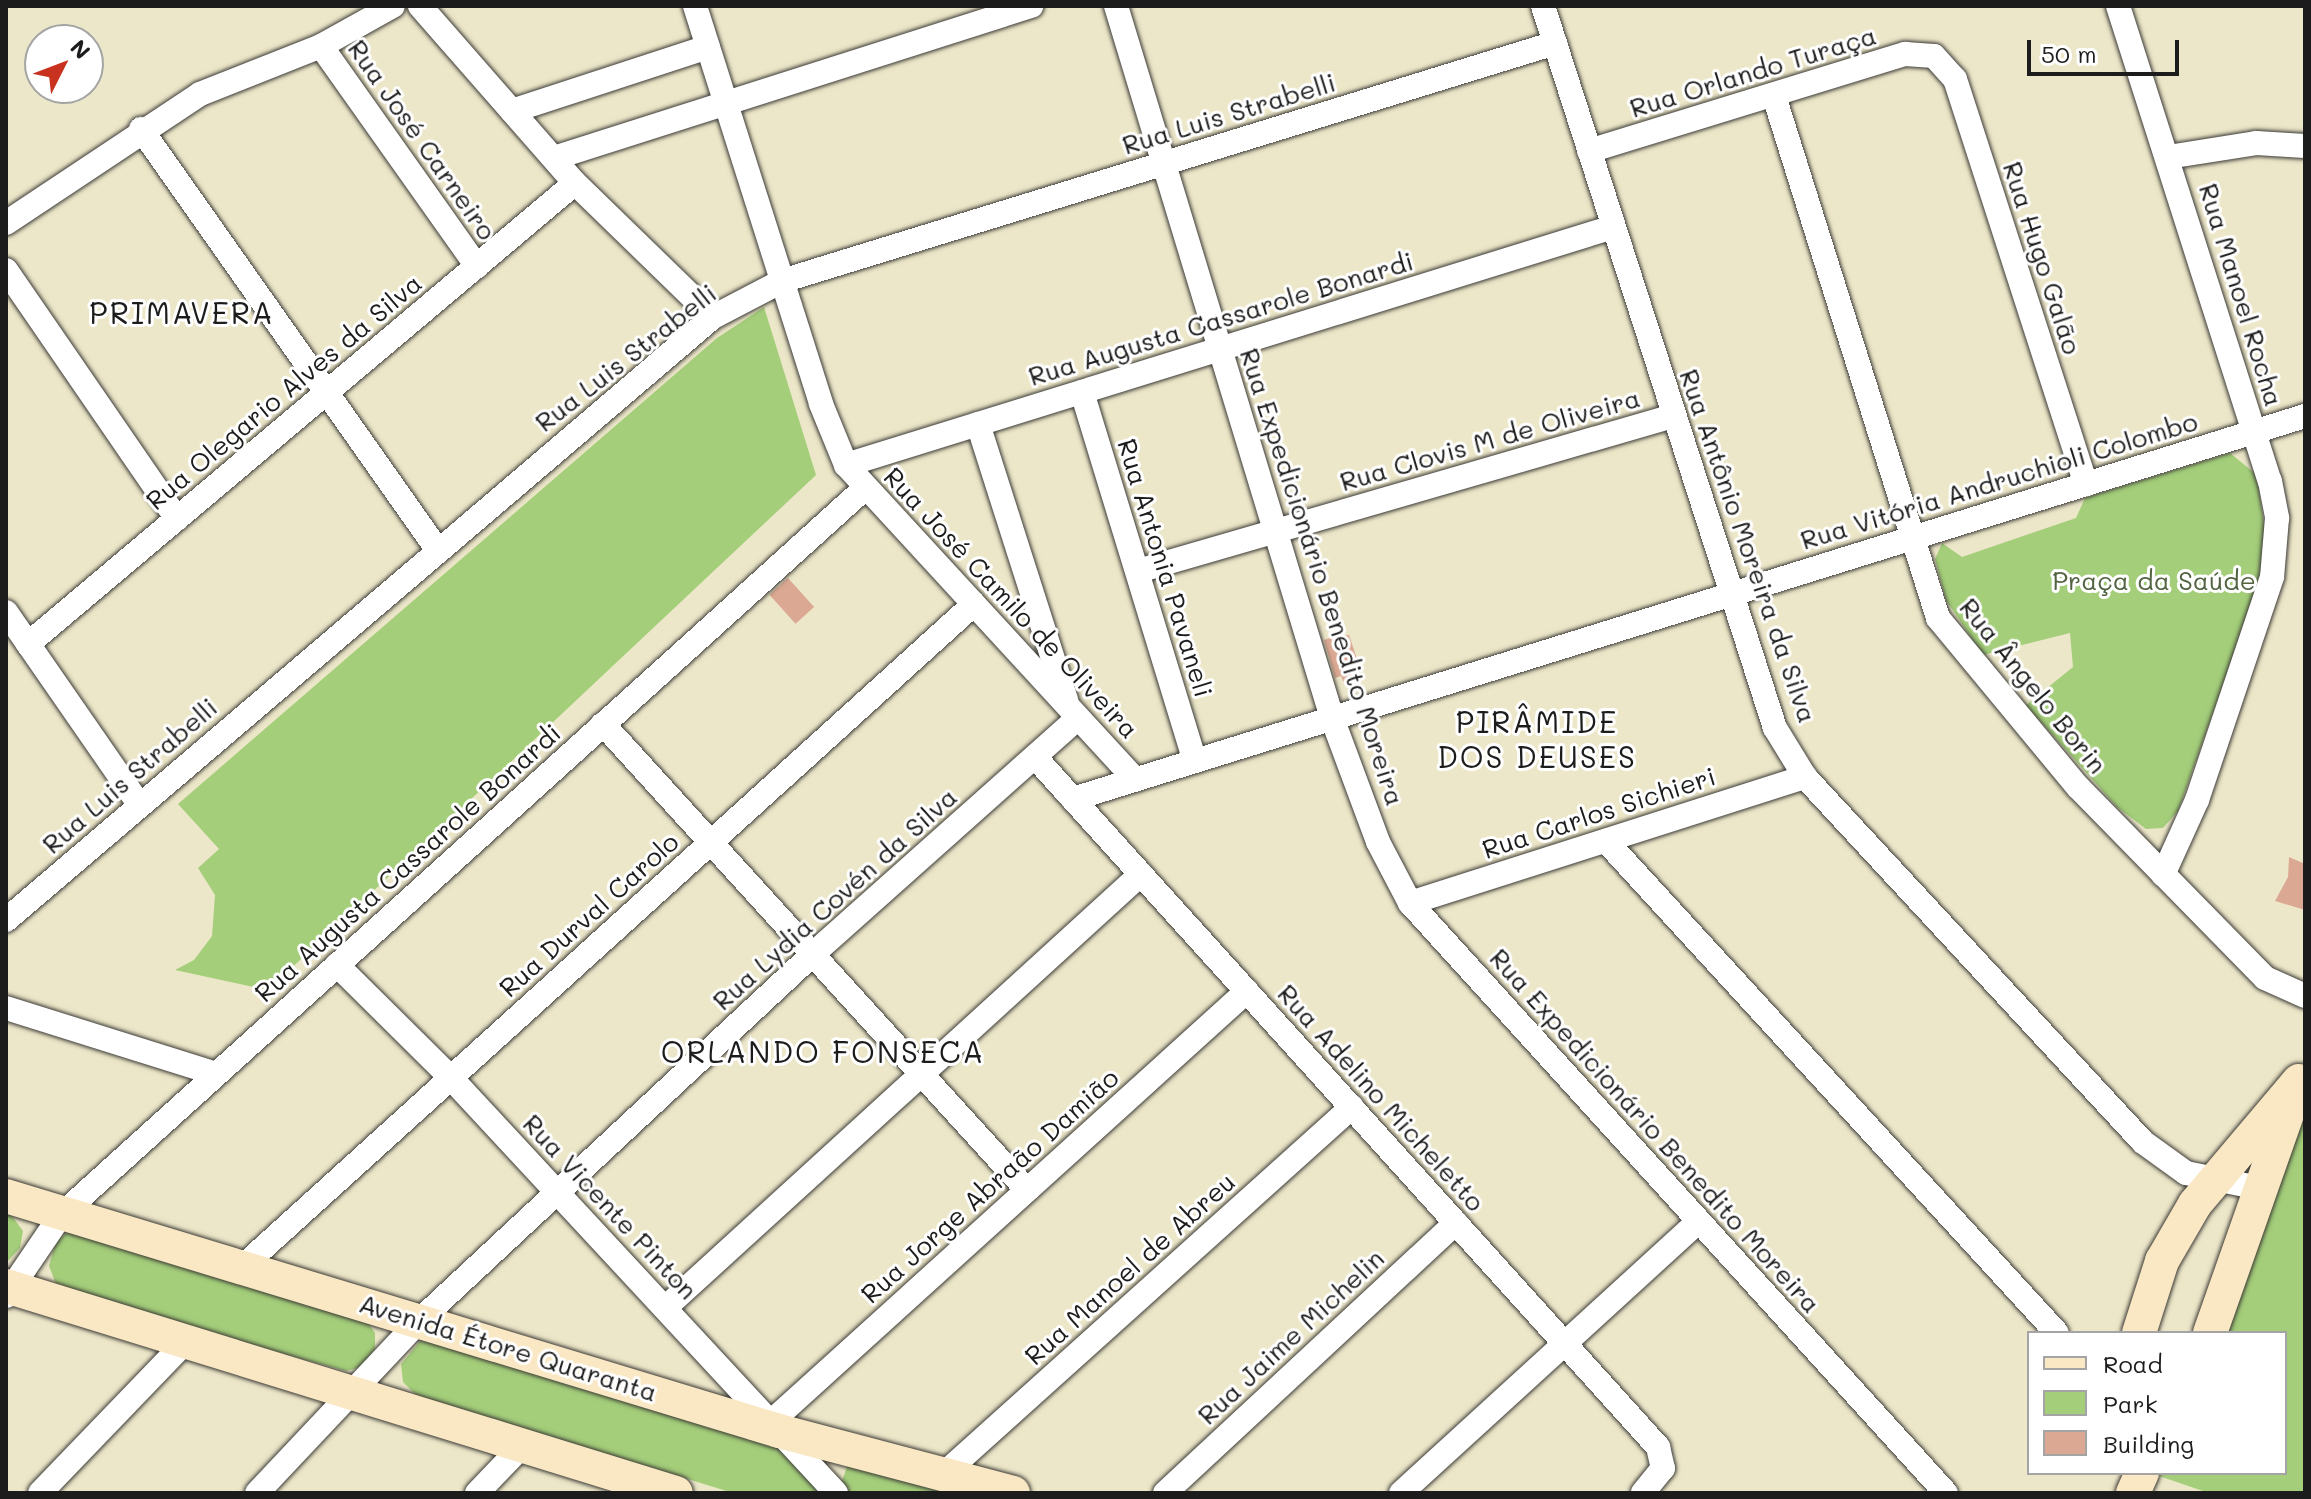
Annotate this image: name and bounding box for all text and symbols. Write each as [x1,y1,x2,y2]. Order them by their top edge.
street label: Rua Orlando Turaça [1626,20,1880,124]
north arrow [24,24,104,104]
scale bar [2031,24,2183,74]
text: N [64,33,97,65]
street label: Rua José Carneiro [341,34,503,246]
text: 50 m [2041,38,2097,69]
street label: Rua Luis Strabelli [1119,67,1339,161]
street label: Rua Hugo Galão [1996,158,2088,358]
street label: Rua Manoel Rocha [2192,180,2290,410]
street label: Rua Augusta Cassarole Bonardi [1025,245,1417,393]
street label: Rua Olegario Alves da Silva [140,268,428,516]
street label: Rua Luis Strabelli [529,278,723,438]
district label: PRIMAVERA [89,294,275,330]
street label: Rua Expedicionário Benedito Moreira [1233,344,1411,810]
street label: Rua Antônio Moreira da Silva [1673,365,1823,727]
street label: Rua Clovis M de Oliveira [1336,382,1644,498]
street label: Rua Vitória Andruchioli Colombo [1797,406,2201,556]
street label: Rua Antonia Pavaneli [1111,435,1219,701]
street label: Rua José Camilo de Oliveira [877,461,1145,745]
park label: Praça da Saúde [2052,565,2256,597]
street label: Rua Ângelo Borin [1953,592,2113,780]
street label: Rua Luis Strabelli [36,692,224,860]
district label: PIRÂMIDE DOS DEUSES [1437,703,1637,774]
street label: Rua Augusta Cassarole Bonardi [249,717,567,1009]
street label: Rua Carlos Sichieri [1478,761,1720,865]
street label: Rua Lydia Covén da Silva [707,781,963,1017]
street label: Rua Durval Carolo [493,826,685,1004]
street label: Rua Expedicionário Benedito Moreira [1483,943,1827,1319]
street label: Rua Adelino Micheletto [1271,978,1491,1218]
district label: ORLANDO FONSECA [661,1033,985,1069]
street label: Rua Jorge Abraão Damião [855,1062,1125,1310]
street label: Rua Vicente Pinton [516,1108,704,1306]
street label: Rua Manoel de Abreu [1019,1166,1241,1372]
street label: Rua Jaime Michelin [1192,1243,1390,1431]
street label: Avenida Étore Quaranta [355,1288,661,1408]
legend [2027,1331,2287,1475]
text: Road [2103,1348,2163,1379]
text: Park [2103,1388,2157,1419]
text: Building [2103,1428,2194,1459]

